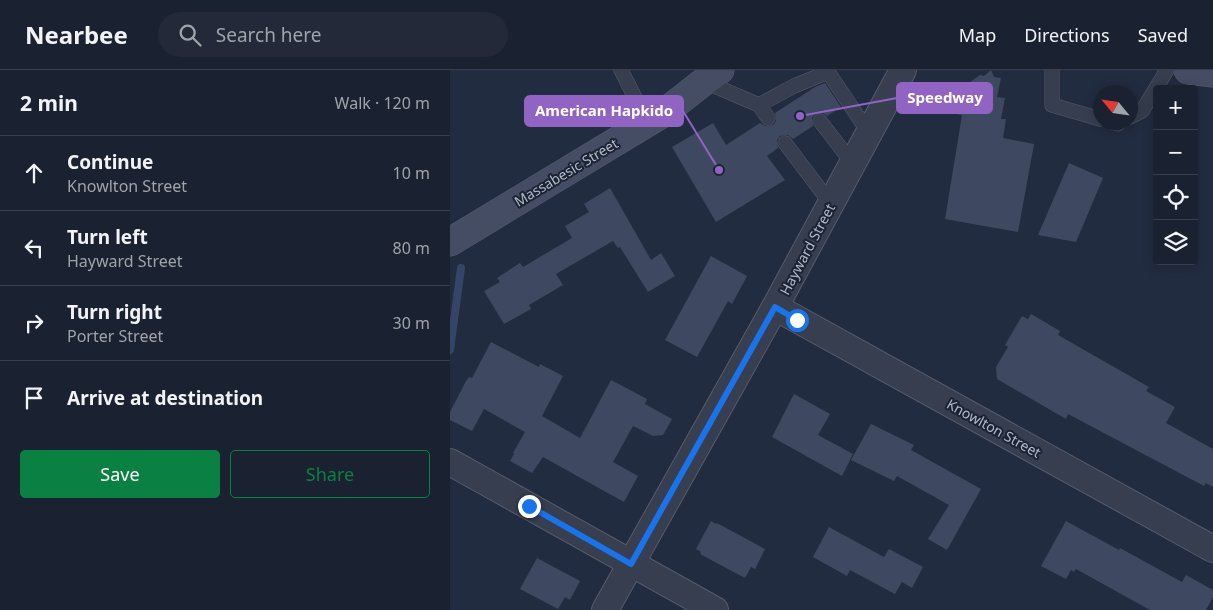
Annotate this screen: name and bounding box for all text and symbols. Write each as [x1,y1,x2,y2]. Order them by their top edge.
search box [158,12,508,57]
text: Nearbee [25,18,128,51]
icon: search [176,21,204,49]
text: Search here [216,22,322,48]
text: Map [959,23,996,47]
text: Directions [1024,23,1110,47]
text: Saved [1138,23,1188,47]
callout: Speedway [897,83,992,113]
north arrow [1093,85,1138,130]
map controls [1153,85,1198,265]
button: + [1153,85,1198,130]
text: Speedway [907,87,983,107]
text: 2 min [20,89,78,117]
text: Walk · 120 m [335,92,430,114]
callout: American Hapkido [525,96,683,126]
text: American Hapkido [535,100,673,120]
button: − [1153,130,1198,175]
street label: Massabesic Street [510,133,622,211]
text: Continue [67,149,153,175]
icon: ahead [20,159,48,187]
text: 10 m [393,162,430,184]
text: Knowlton Street [67,175,187,197]
button: locate [1153,175,1198,220]
street label: Hayward Street [775,200,839,298]
button: layers [1153,220,1198,265]
text: Turn left [67,224,148,250]
icon: left [20,234,48,262]
text: 80 m [393,237,430,259]
text: Hayward Street [67,250,183,272]
text: Turn right [67,299,162,325]
icon: right [20,309,48,337]
route start [786,309,809,332]
text: 30 m [393,312,430,334]
text: Porter Street [67,325,163,347]
icon: arrive [20,384,48,412]
text: Arrive at destination [67,385,263,411]
street label: Knowlton Street [943,394,1045,462]
button: Save [20,450,220,498]
button: Share [230,450,430,498]
route end [518,495,541,518]

